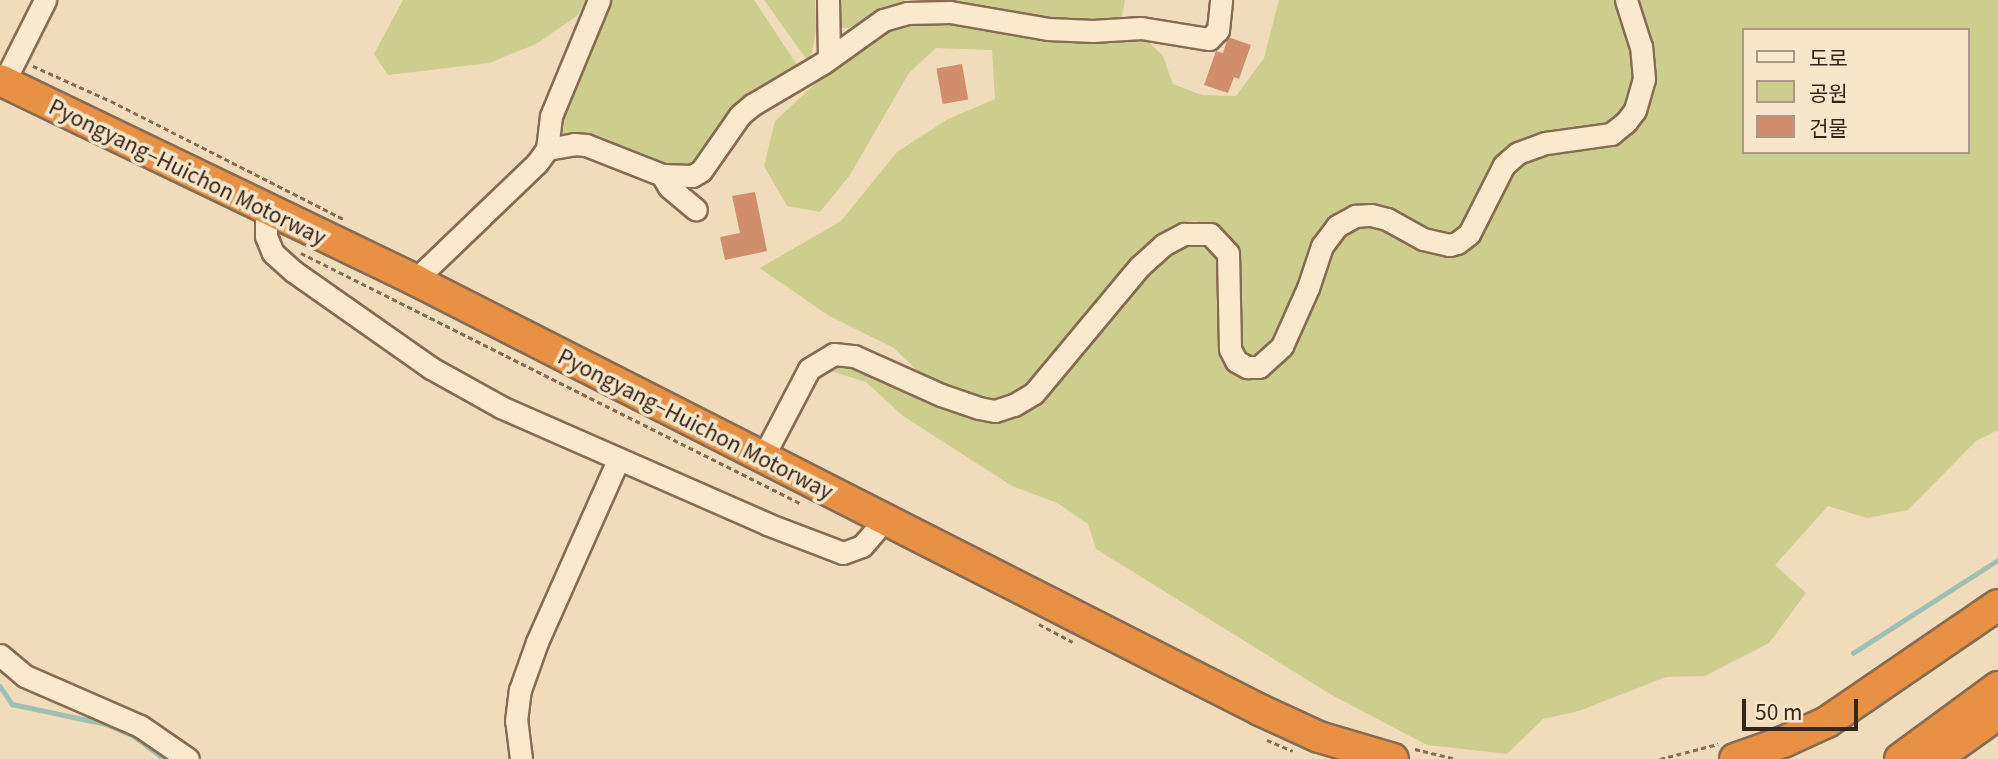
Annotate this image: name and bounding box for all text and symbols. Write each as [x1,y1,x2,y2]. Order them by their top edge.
legend [1742,28,1970,154]
text: 도로 [1809,42,1848,72]
text: 공원 [1809,77,1848,107]
street label: Pyongyang–Huichon Motorway [45,93,331,249]
text: 건물 [1809,112,1848,142]
street label: Pyongyang–Huichon Motorway [554,343,838,503]
scale bar [1746,686,1862,730]
text: 50 m [1755,696,1802,726]

